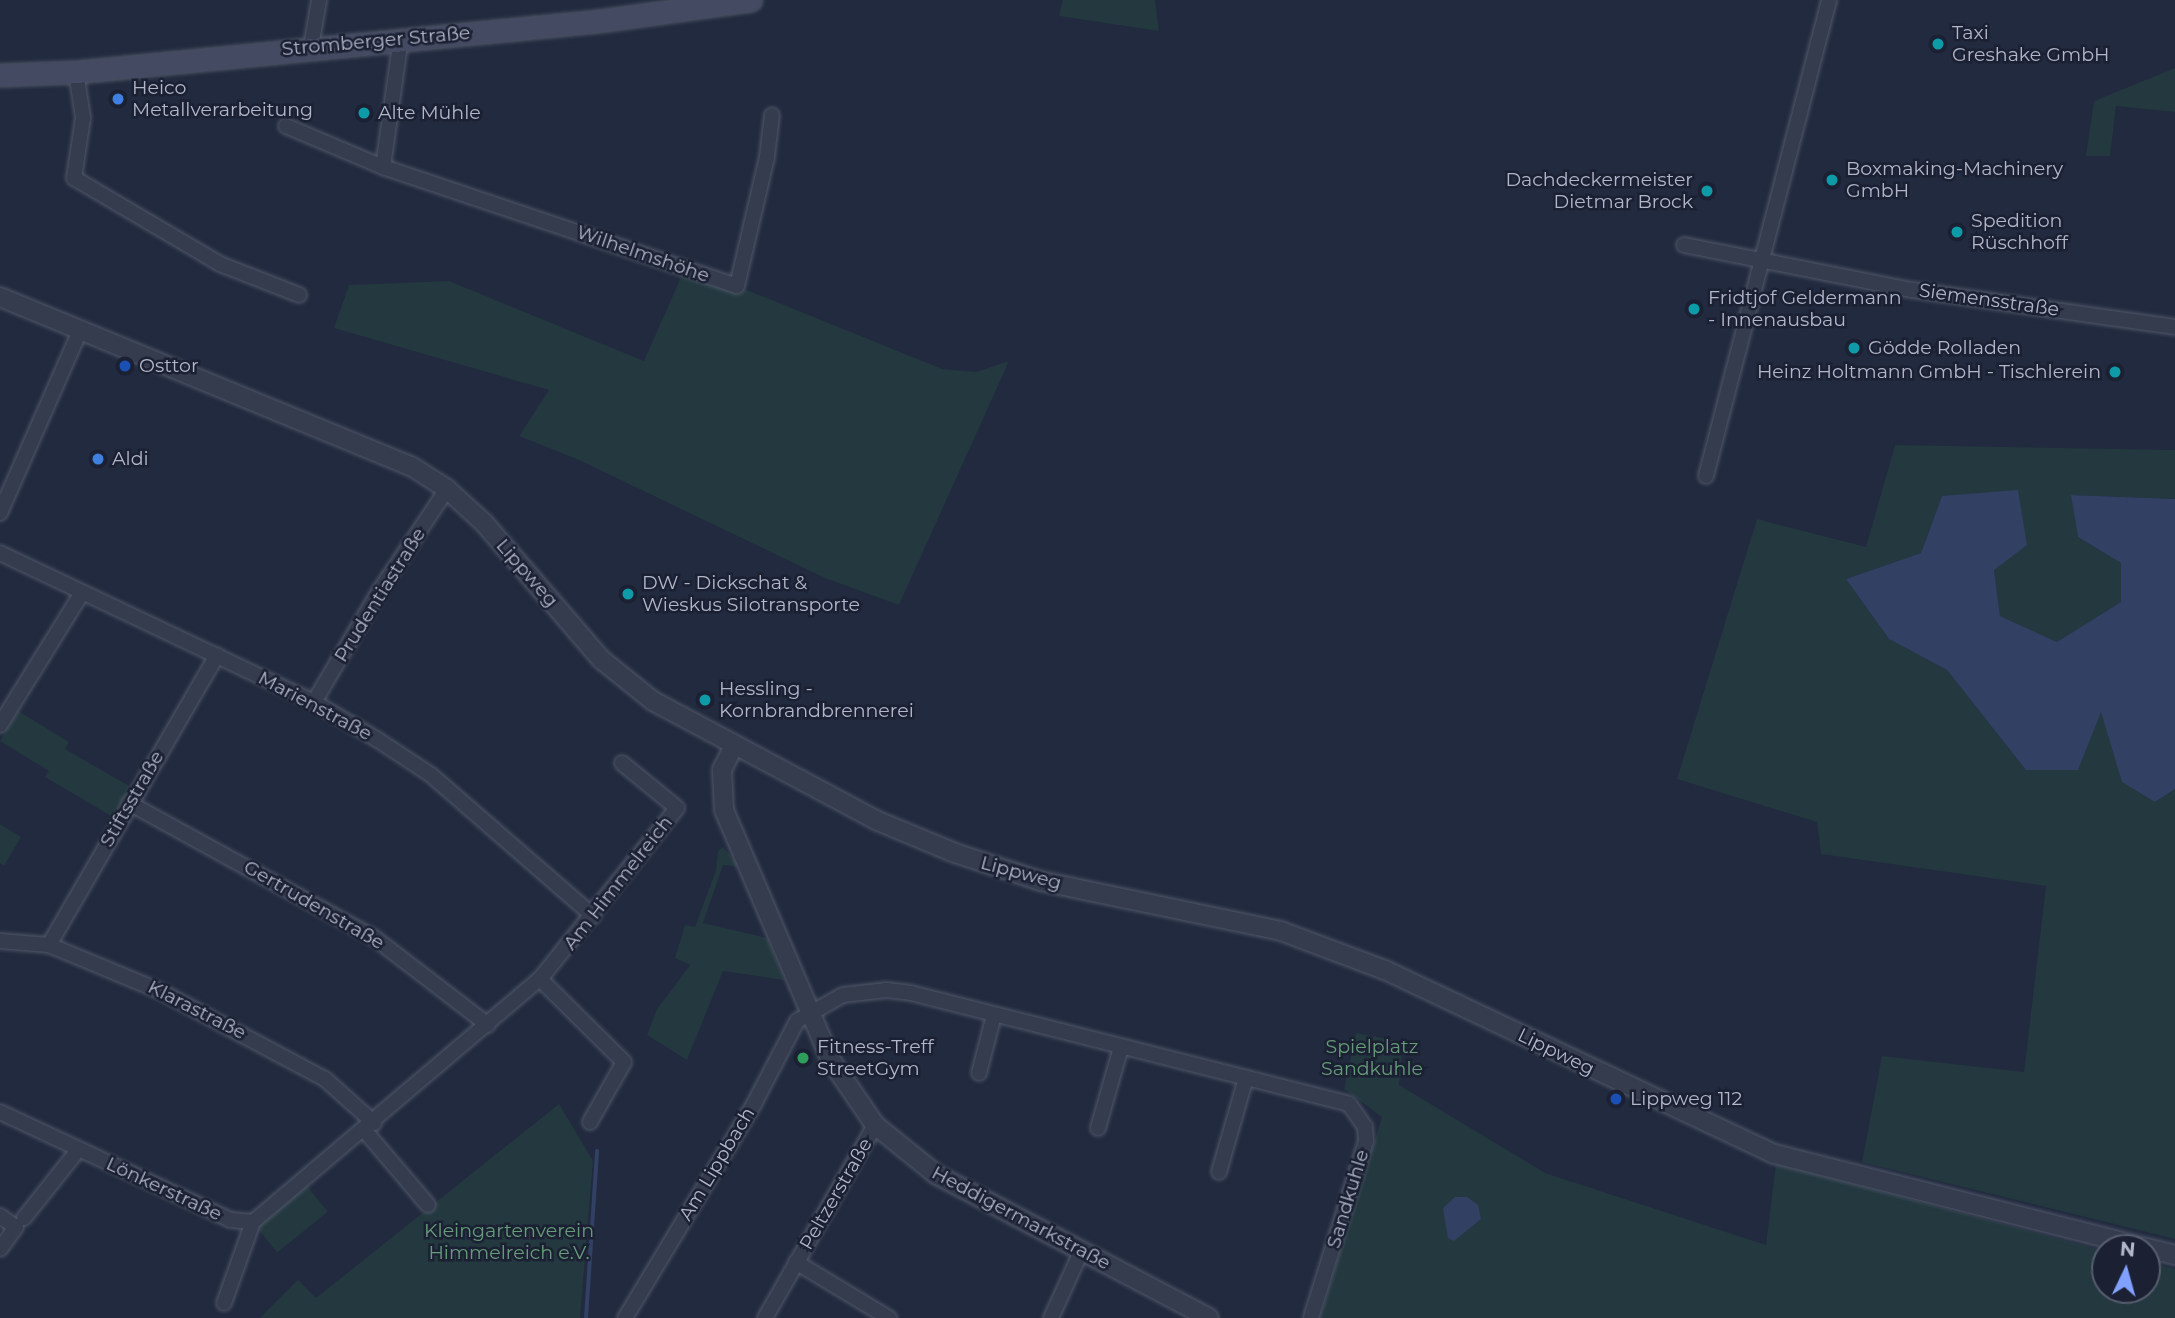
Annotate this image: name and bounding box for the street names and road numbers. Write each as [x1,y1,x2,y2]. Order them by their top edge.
street label: Stromberger Straße [281,21,471,61]
street label: Wilhelmshöhe [574,221,712,287]
street label: Siemensstraße [1917,279,2061,321]
street label: Prudentiastraße [330,524,430,666]
street label: Lippweg [491,534,563,612]
street label: Marienstraße [254,666,376,746]
street label: Stiftsstraße [95,747,169,851]
street label: Am Himmelreich [559,812,677,954]
street label: Lippweg [978,851,1064,895]
street label: Gertrudenstraße [240,855,388,955]
street label: Klarastraße [144,976,250,1044]
street label: Lippweg [1514,1024,1598,1080]
street label: Am Lippbach [674,1103,760,1225]
street label: Peltzerstraße [795,1134,877,1254]
street label: Sandkuhle [1322,1147,1374,1251]
street label: Lönkerstraße [103,1152,225,1226]
street label: Heddigermarkstraße [928,1161,1114,1275]

